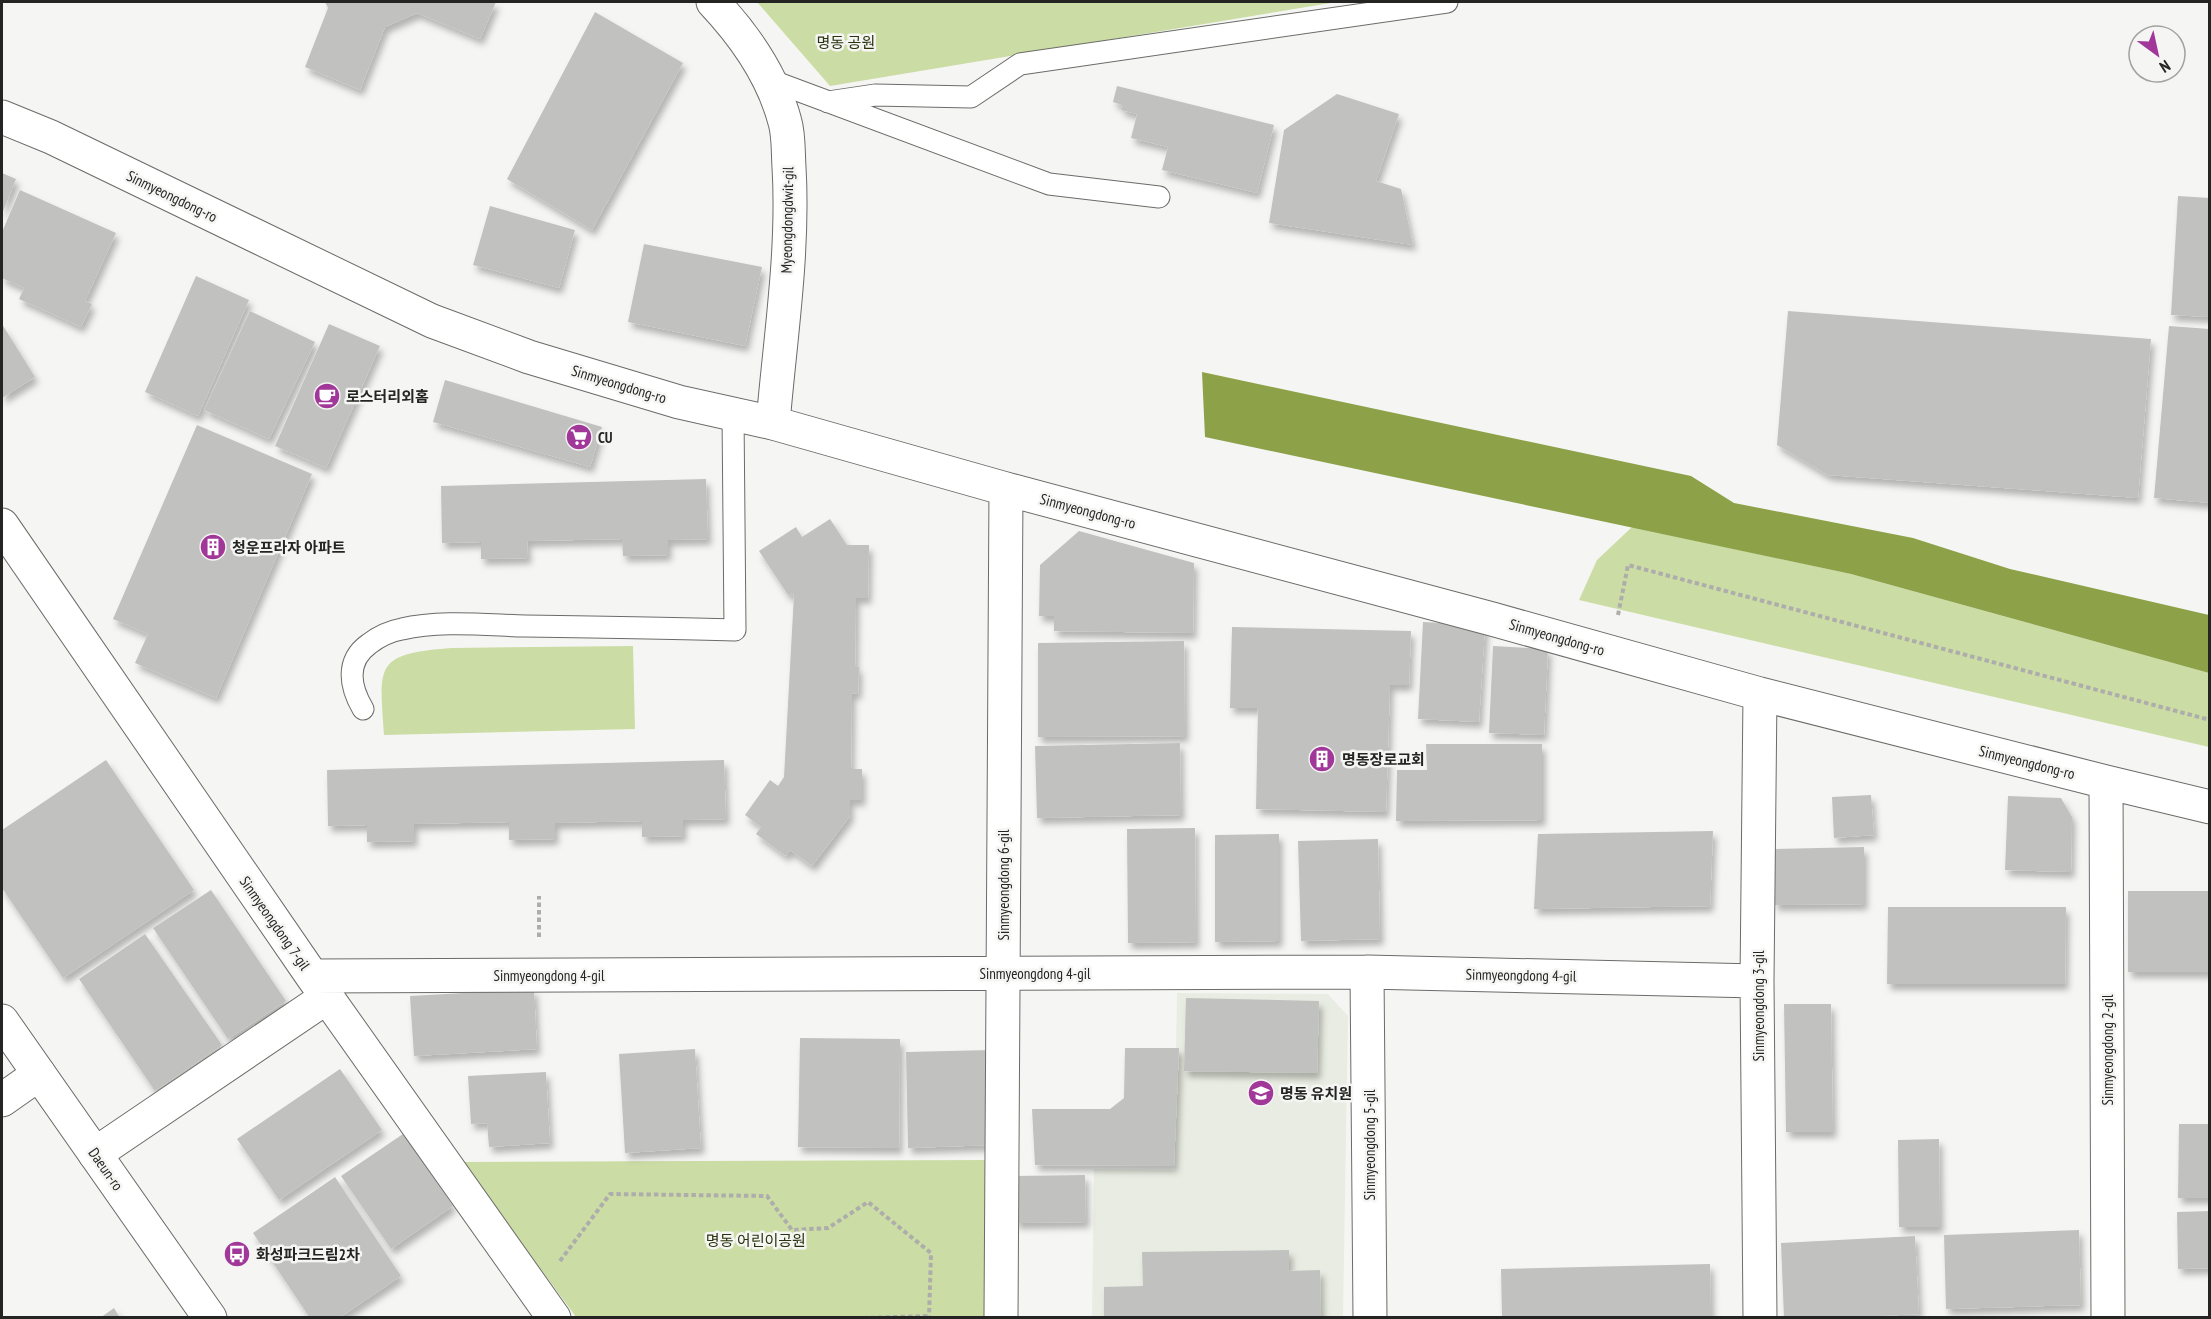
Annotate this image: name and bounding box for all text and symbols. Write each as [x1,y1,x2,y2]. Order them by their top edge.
north arrow [2127,24,2187,84]
park label: 명동 공원 [817,33,875,52]
text: N [2156,56,2174,77]
street label: Sinmyeongdong-ro [124,166,220,226]
street label: Myeongdongdwit-gil [777,166,797,274]
street label: Sinmyeongdong-ro [569,361,669,407]
cafe icon: 로스터리외홈 [312,381,342,411]
place label: 로스터리외홈 [346,387,429,406]
supermarket icon: CU [564,422,594,452]
place label: CU [598,428,613,447]
street label: Sinmyeongdong-ro [1038,489,1138,533]
building icon: 청운프라자 아파트 [198,532,228,562]
place label: 청운프라자 아파트 [232,538,346,557]
street label: Sinmyeongdong-ro [1507,614,1607,660]
street label: Sinmyeongdong-ro [1977,741,2077,783]
building icon: 명동장로교회 [1307,744,1337,774]
place label: 명동장로교회 [1342,750,1425,769]
street label: Sinmyeongdong 6-gil [994,829,1013,940]
street label: Sinmyeongdong 7-gil [236,872,315,974]
street label: Sinmyeongdong 3-gil [1749,950,1768,1061]
street label: Sinmyeongdong 4-gil [980,964,1091,983]
street label: Sinmyeongdong 4-gil [1465,965,1577,985]
street label: Sinmyeongdong 4-gil [494,966,605,985]
street label: Sinmyeongdong 2-gil [2098,994,2117,1105]
school or university icon: 명동 유치원 [1246,1078,1276,1108]
place label: 명동 유치원 [1280,1084,1352,1103]
street label: Sinmyeongdong 5-gil [1360,1089,1379,1200]
street label: Daeun-ro [84,1144,128,1194]
park label: 명동 어린이공원 [706,1231,806,1250]
bus stop icon: 화성파크드림2차 [222,1239,252,1269]
place label: 화성파크드림2차 [256,1245,360,1264]

